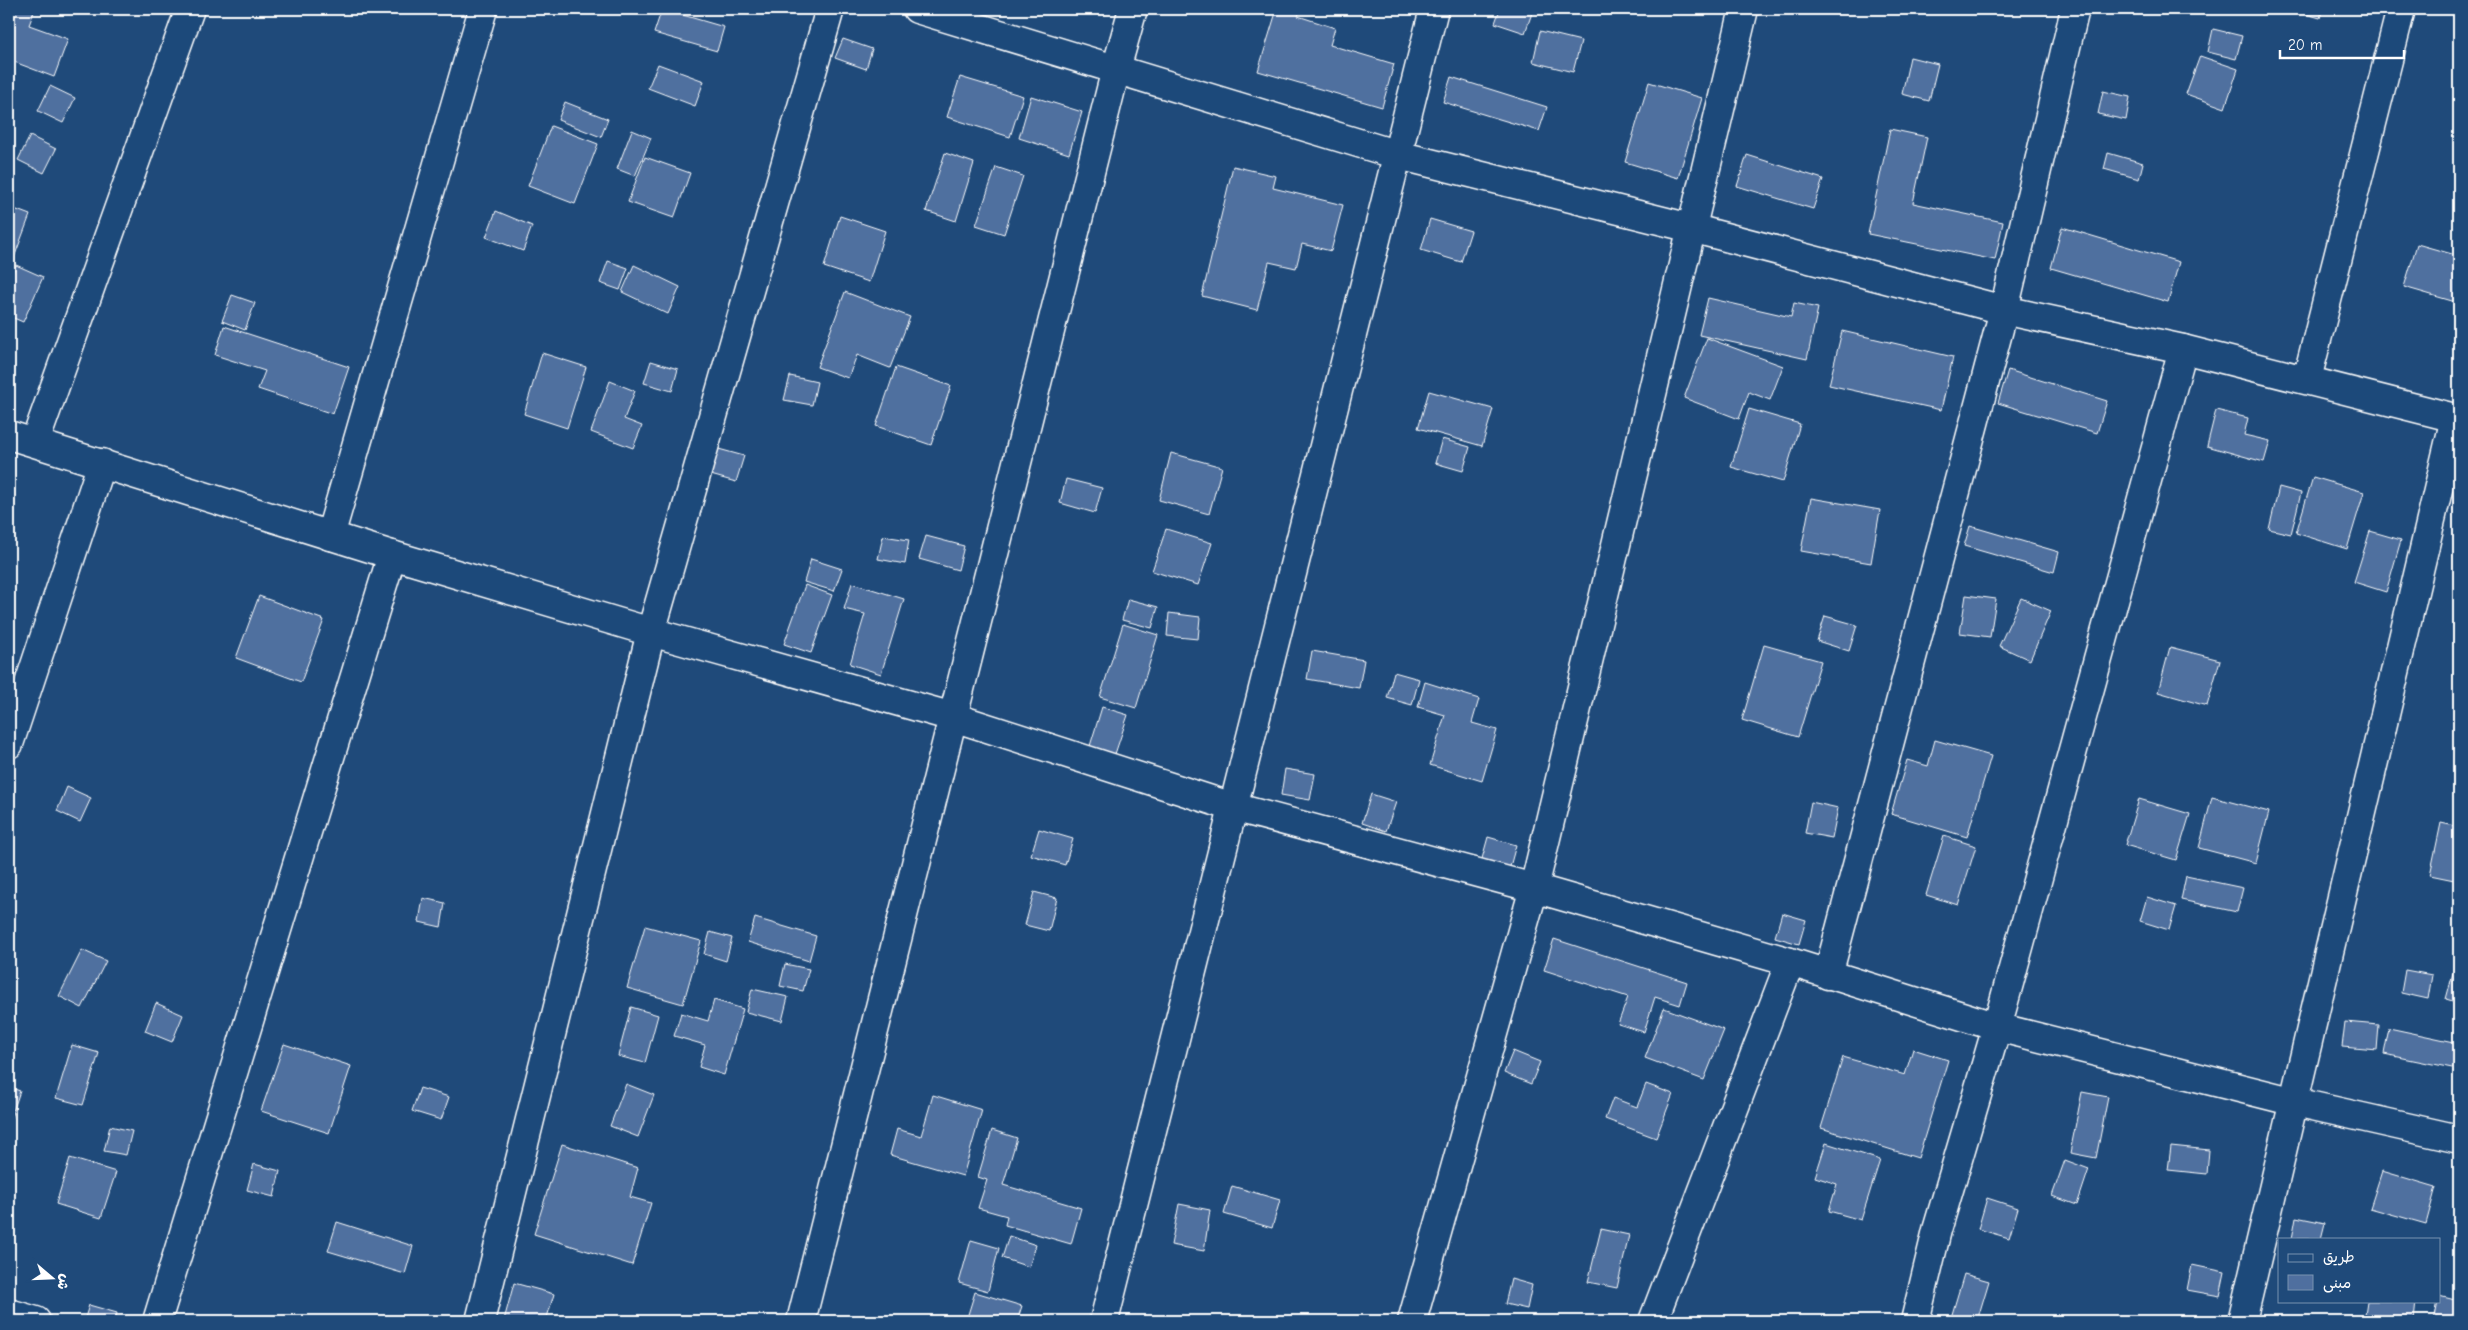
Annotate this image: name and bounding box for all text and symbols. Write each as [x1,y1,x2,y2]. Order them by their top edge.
scale bar [2280,28,2404,60]
text: 20 m [2288,36,2322,54]
legend [2278,1238,2440,1302]
text: طريق [2323,1248,2355,1266]
north arrow [28,1252,78,1302]
text: ش [53,1272,74,1292]
text: مبنى [2323,1274,2351,1293]

